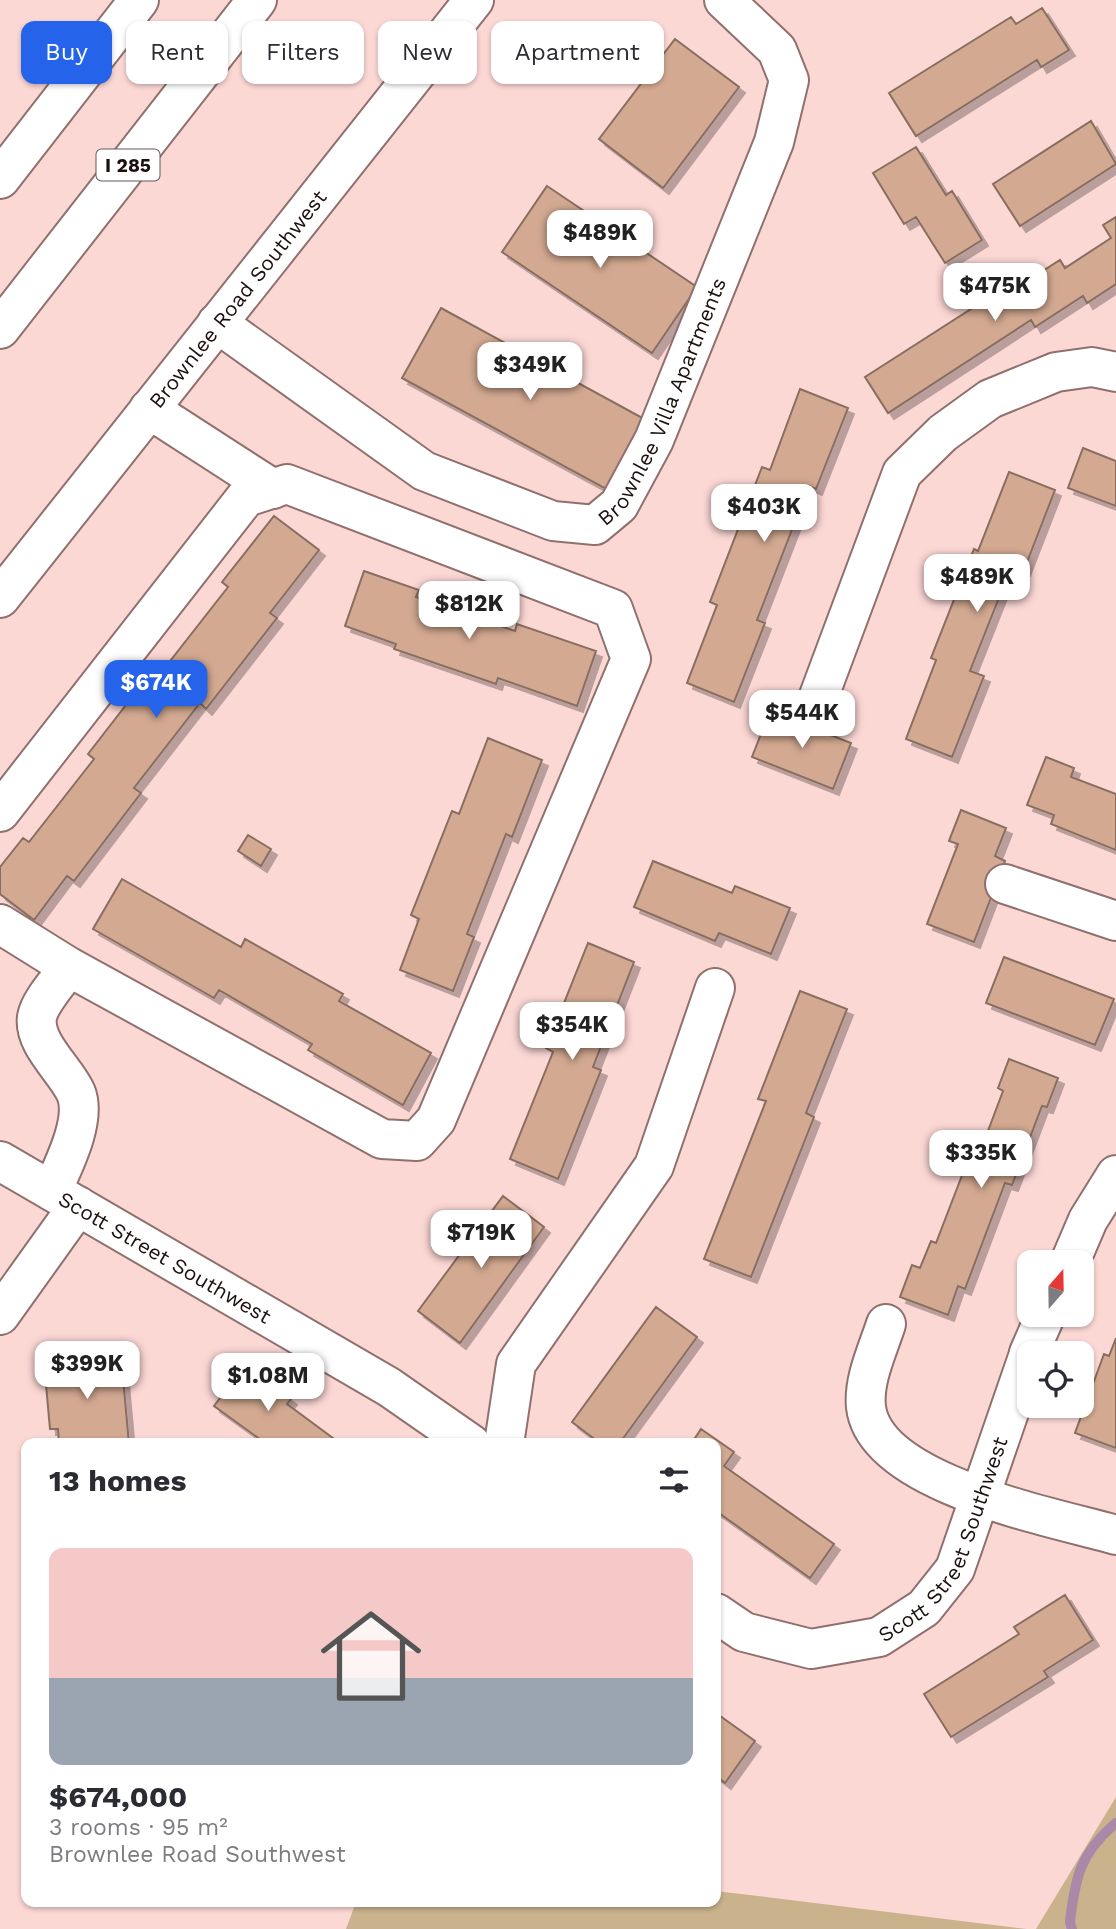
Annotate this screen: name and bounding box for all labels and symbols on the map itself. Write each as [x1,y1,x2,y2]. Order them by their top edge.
road number: I 285 [96,150,160,181]
street label: Brownlee Road Southwest [143,185,331,413]
pin: $489K [551,210,649,270]
pin: $475K [946,264,1044,323]
street label: Brownlee Villa Apartments [592,274,731,530]
pin: $349K [481,342,579,402]
pin: $403K [715,484,813,544]
pin: $489K [928,554,1026,614]
pin: $812K [420,582,518,641]
pin: $674K [107,660,205,720]
pin: $544K [753,690,851,750]
pin: $354K [523,1002,621,1062]
pin: $335K [932,1130,1030,1190]
street label: Scott Street Southwest [54,1185,276,1329]
pin: $719K [432,1210,530,1270]
north arrow [1017,1250,1094,1326]
pin: $399K [38,1342,136,1401]
pin: $1.08M [211,1354,325,1413]
street label: Scott Street Southwest [873,1433,1012,1647]

